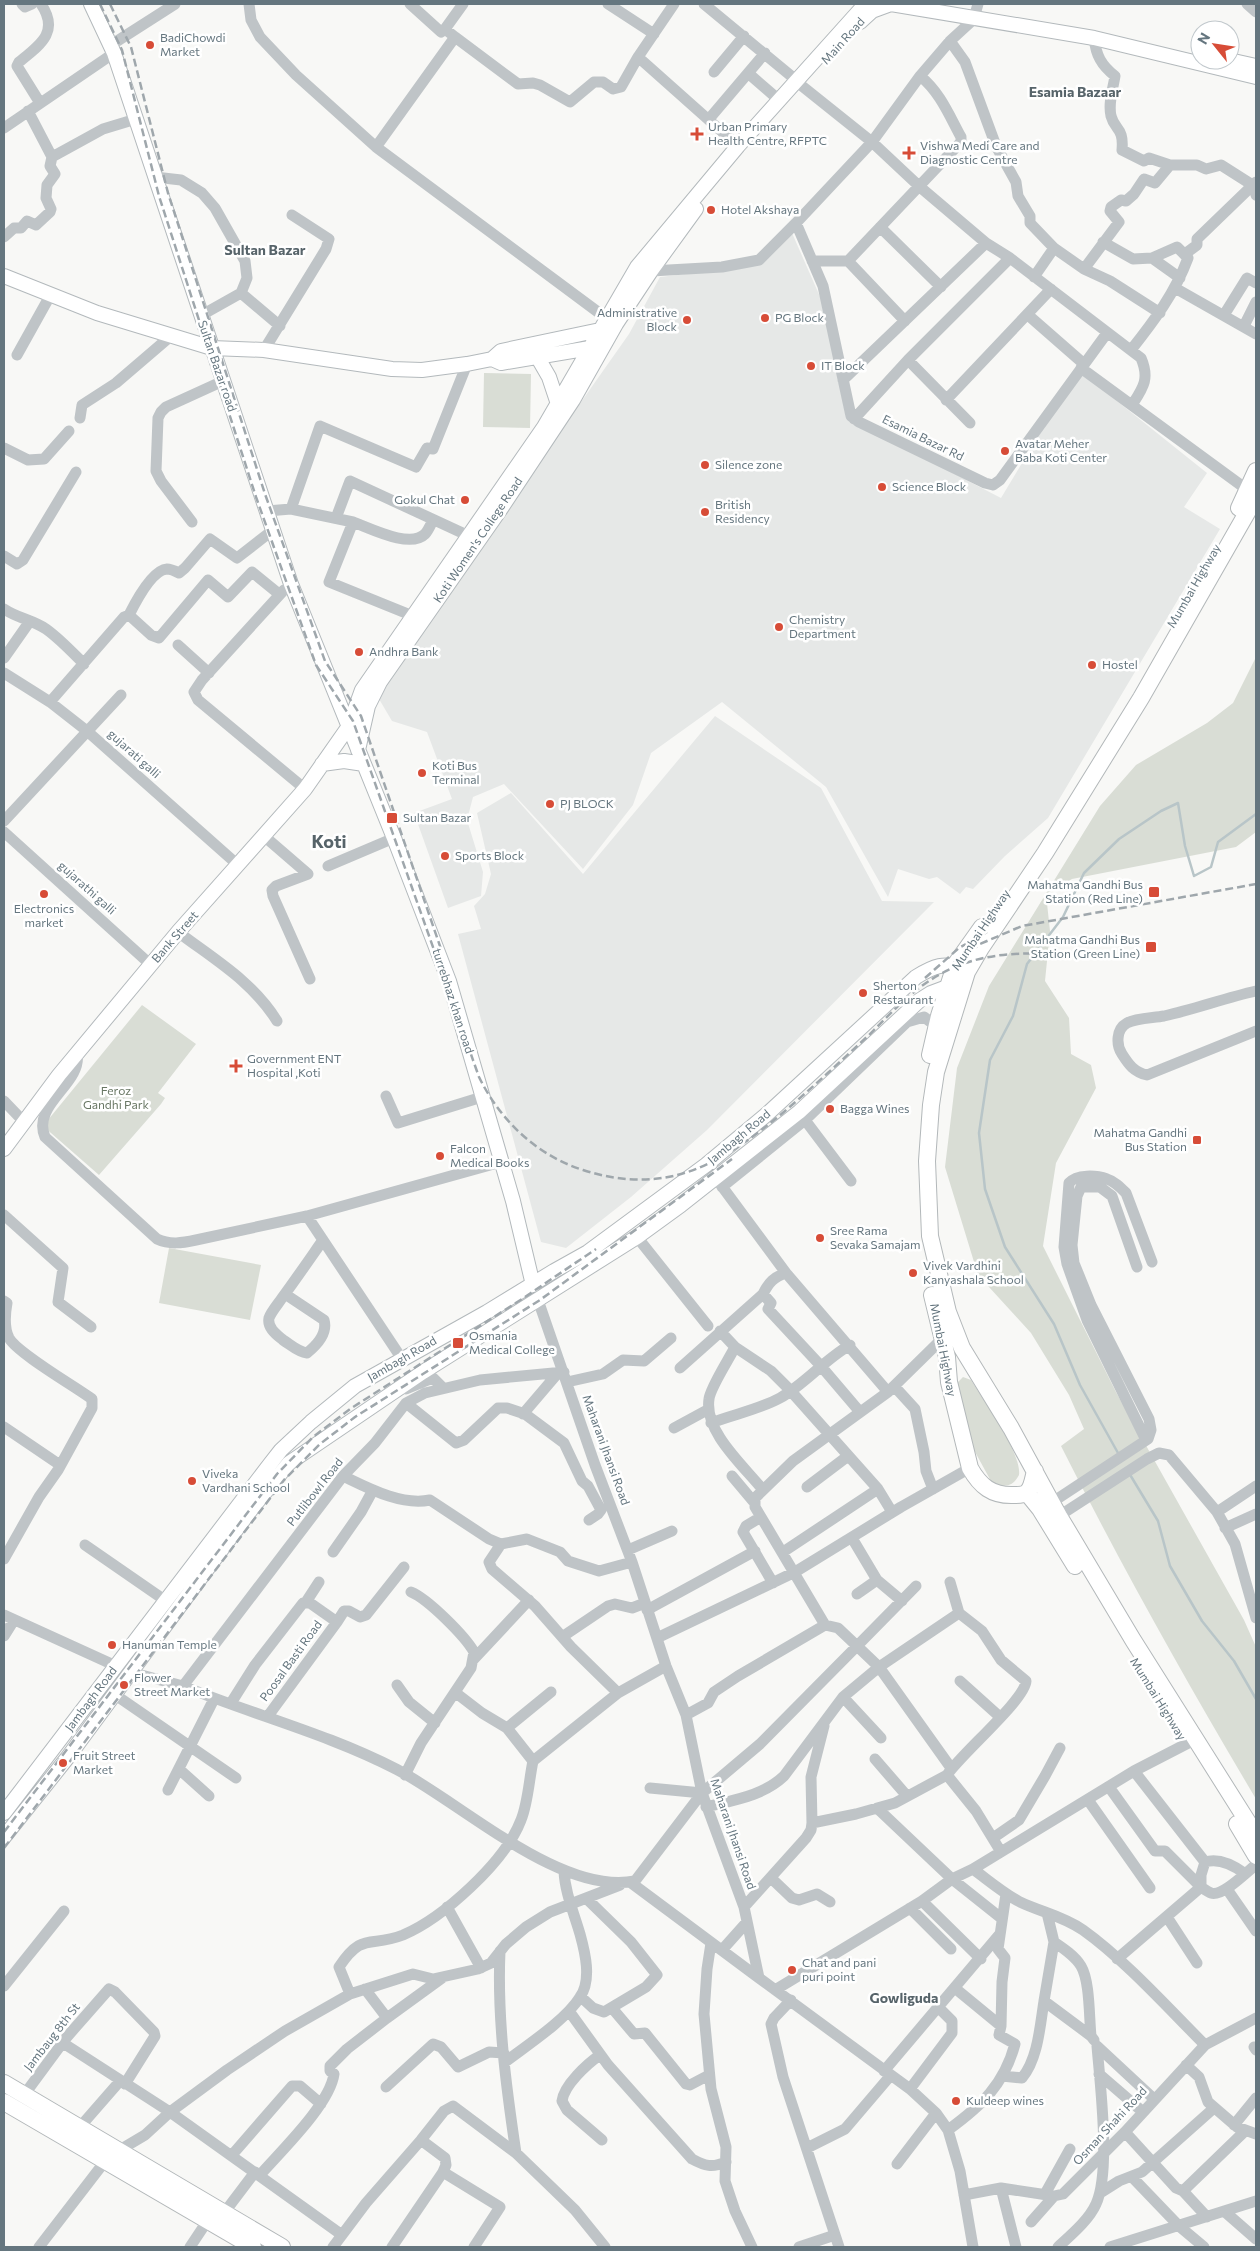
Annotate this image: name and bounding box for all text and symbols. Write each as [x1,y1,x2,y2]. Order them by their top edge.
street label: Main Road [818,14,867,67]
north arrow [1190,20,1240,70]
text: N [1193,29,1213,47]
place label: BadiChowdi Market [160,30,226,58]
marker: BadiChowdi Market [144,39,156,51]
district label: Esamia Bazaar [1029,83,1122,100]
place label: Urban Primary Health Centre, RFPTC [708,119,827,147]
marker: Urban Primary Health Centre, RFPTC [690,127,704,141]
place label: Vishwa Medi Care and Diagnostic Centre [920,138,1040,166]
marker: Vishwa Medi Care and Diagnostic Centre [902,146,916,160]
place label: Hotel Akshaya [721,202,799,216]
marker: Hotel Akshaya [705,204,717,216]
district label: Sultan Bazar [224,241,306,258]
place label: Administrative Block [597,305,677,333]
place label: PG Block [775,310,825,324]
marker: PG Block [759,312,771,324]
marker: Administrative Block [681,314,693,326]
street label: Sultan Bazar road [196,318,240,413]
place label: IT Block [821,358,865,372]
marker: IT Block [805,360,817,372]
street label: Esamia Bazar Rd [880,411,967,463]
place label: Avatar Meher Baba Koti Center [1015,436,1107,464]
marker: Avatar Meher Baba Koti Center [999,445,1011,457]
place label: Silence zone [715,457,782,471]
marker: Silence zone [699,459,711,471]
street label: Koti Women's College Road [430,474,524,605]
place label: Science Block [892,479,967,493]
marker: Science Block [876,481,888,493]
place label: Gokul Chat [394,492,455,506]
marker: Gokul Chat [459,494,471,506]
place label: British Residency [715,497,770,525]
marker: British Residency [699,506,711,518]
street label: Mumbai Highway [1163,541,1223,630]
place label: Chemistry Department [789,612,856,640]
marker: Chemistry Department [773,621,785,633]
place label: Andhra Bank [369,644,439,658]
marker: Andhra Bank [353,646,365,658]
place label: Hostel [1102,657,1138,671]
marker: Hostel [1086,659,1098,671]
street label: gujarati galli [106,726,164,780]
place label: Koti Bus Terminal [432,758,480,786]
marker: Koti Bus Terminal [416,767,428,779]
place label: PJ BLOCK [560,796,614,811]
marker: PJ BLOCK [544,798,556,810]
place label: Sultan Bazar [403,810,471,824]
marker: Sultan Bazar [385,811,399,825]
district label: Koti [311,830,347,852]
place label: Sports Block [455,848,525,862]
marker: Sports Block [439,850,451,862]
street label: gujarathi galli [56,858,119,917]
place label: Mahatma Gandhi Bus Station (Red Line) [1027,877,1143,905]
marker: Mahatma Gandhi Bus Station (Red Line) [1147,885,1161,899]
street label: Mumbai Highway [948,886,1012,973]
marker: Electronics market [38,888,50,900]
place label: Electronics market [14,901,74,929]
street label: Bank Street [148,908,200,965]
place label: Mahatma Gandhi Bus Station (Green Line) [1024,932,1140,960]
marker: Mahatma Gandhi Bus Station (Green Line) [1144,940,1158,954]
street label: turrebhaz khan road [430,946,478,1055]
place label: Sherton Restaurant [873,978,933,1006]
marker: Sherton Restaurant [857,987,869,999]
place label: Government ENT Hospital ,Koti [247,1051,342,1079]
marker: Government ENT Hospital ,Koti [229,1059,243,1073]
park label: Feroz Gandhi Park [83,1083,150,1111]
place label: Bagga Wines [840,1101,910,1115]
marker: Bagga Wines [824,1103,836,1115]
street label: Jambagh Road [704,1106,773,1167]
place label: Mahatma Gandhi Bus Station [1093,1125,1187,1153]
marker: Mahatma Gandhi Bus Station [1191,1134,1203,1146]
place label: Falcon Medical Books [450,1141,529,1169]
marker: Falcon Medical Books [434,1150,446,1162]
place label: Sree Rama Sevaka Samajam [830,1223,920,1251]
marker: Sree Rama Sevaka Samajam [814,1232,826,1244]
place label: Vivek Vardhini Kanyashala School [923,1258,1024,1286]
marker: Vivek Vardhini Kanyashala School [907,1267,919,1279]
street label: Mumbai Highway [928,1302,960,1398]
place label: Osmania Medical College [469,1328,555,1356]
street label: Jambagh Road [365,1333,439,1384]
marker: Osmania Medical College [451,1336,465,1350]
street label: Maharani Jhansi Road [580,1393,633,1507]
street label: Putlibowl Road [283,1455,345,1528]
place label: Viveka Vardhani School [202,1466,290,1494]
marker: Viveka Vardhani School [186,1475,198,1487]
street label: Poosal Basti Road [256,1617,324,1704]
place label: Hanuman Temple [122,1637,217,1651]
marker: Hanuman Temple [106,1639,118,1651]
street label: Mumbai Highway [1128,1655,1190,1742]
street label: Jambagh Road [61,1663,120,1734]
place label: Flower Street Market [134,1670,210,1698]
marker: Flower Street Market [118,1679,130,1691]
place label: Fruit Street Market [73,1748,136,1776]
marker: Fruit Street Market [57,1757,69,1769]
street label: Maharani Jhansi Road [707,1776,760,1891]
place label: Chat and pani puri point [802,1955,876,1983]
marker: Chat and pani puri point [786,1964,798,1976]
district label: Gowliguda [870,1989,938,2006]
street label: Jambaug 8th St [20,2000,83,2074]
street label: Osman Shahi Road [1069,2083,1149,2167]
place label: Kuldeep wines [966,2093,1044,2107]
marker: Kuldeep wines [950,2095,962,2107]

